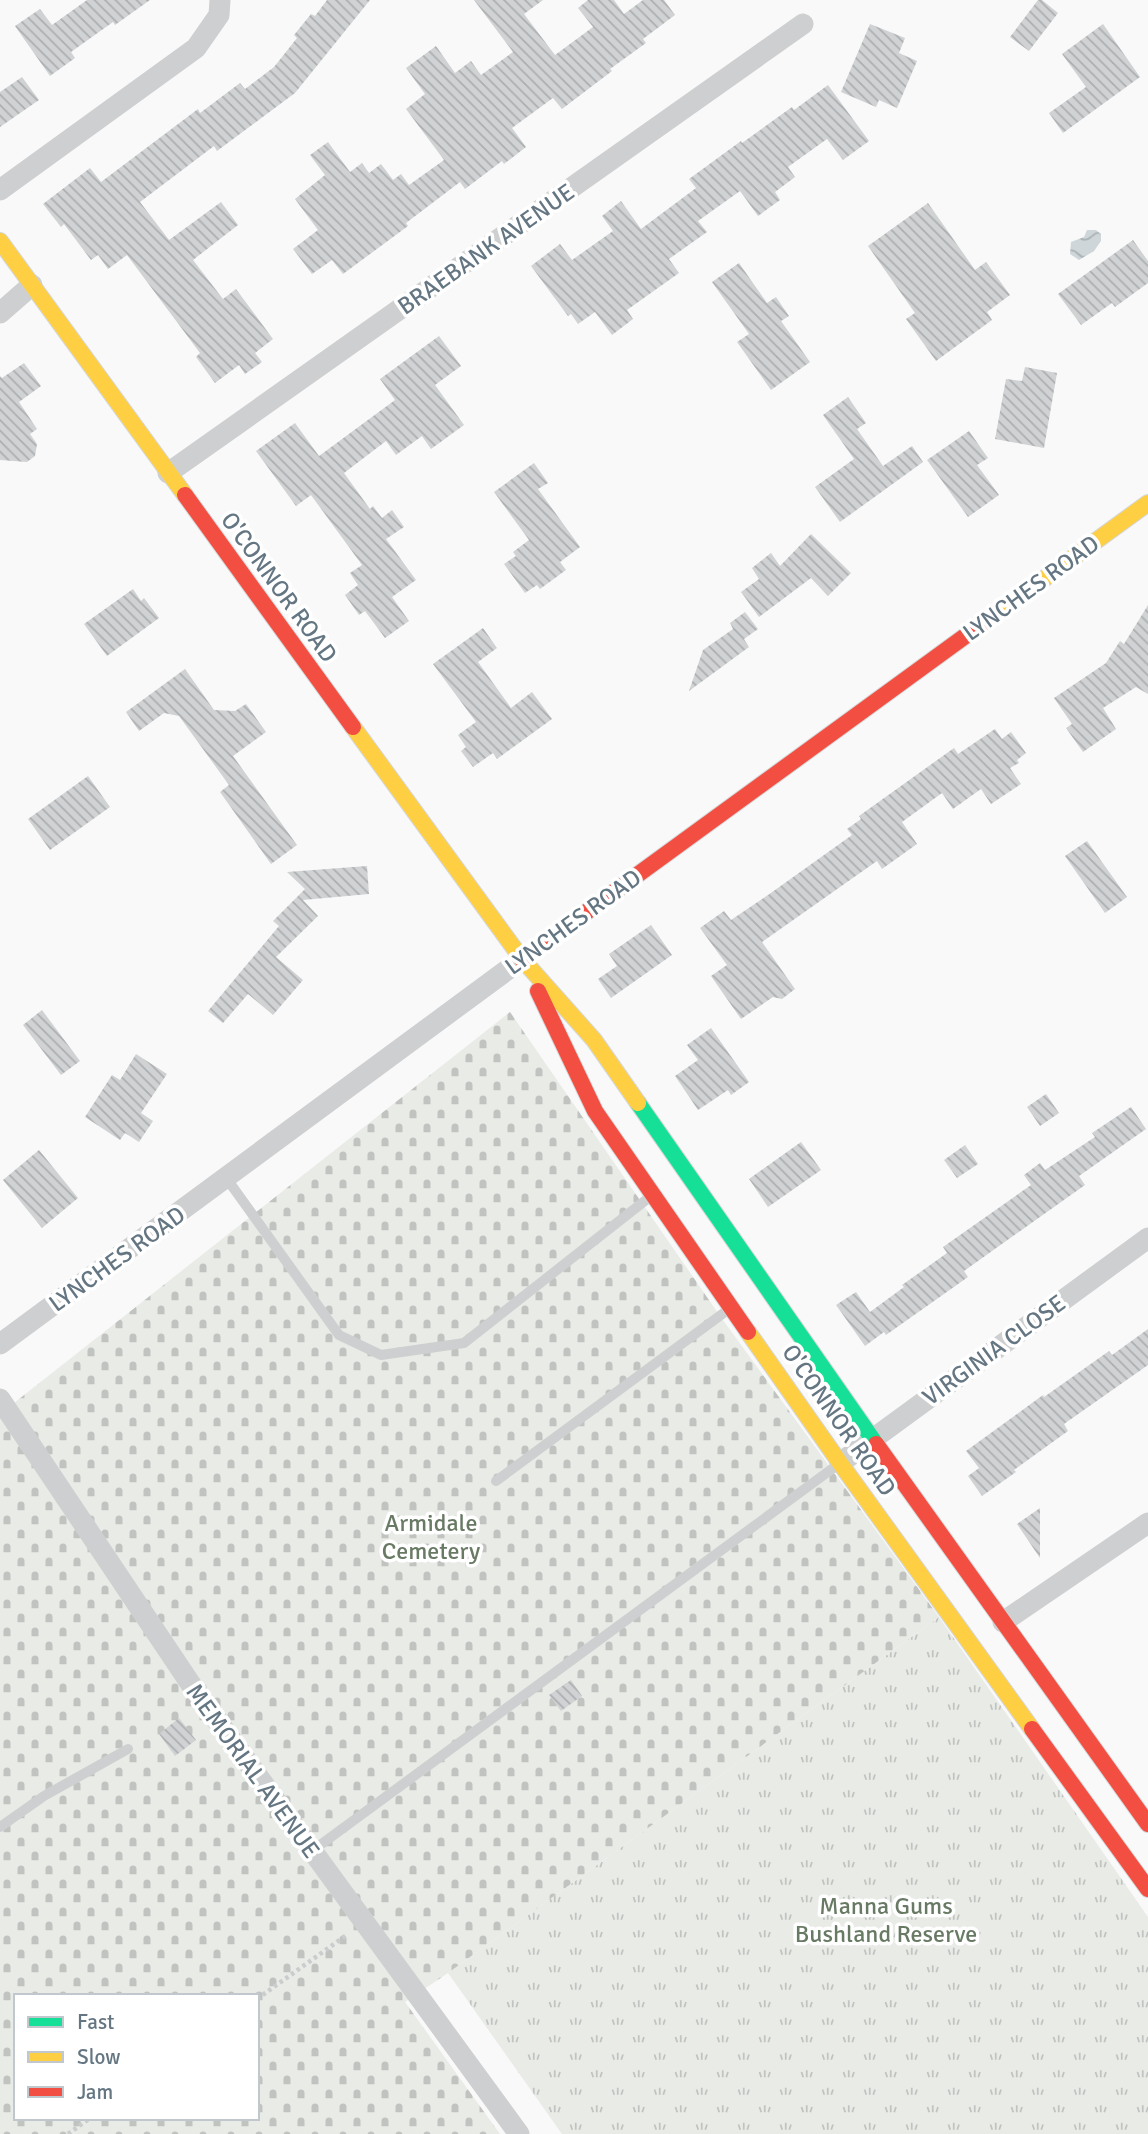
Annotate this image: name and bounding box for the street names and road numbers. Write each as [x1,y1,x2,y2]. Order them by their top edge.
street label: BRAEBANK AVENUE [392,177,580,321]
street label: O'CONNOR ROAD [214,506,344,668]
street label: LYNCHES ROAD [957,529,1105,647]
street label: LYNCHES ROAD [499,863,647,981]
street label: LYNCHES ROAD [43,1200,191,1318]
street label: VIRGINIA CLOSE [917,1288,1071,1412]
street label: O'CONNOR ROAD [775,1338,903,1502]
street label: MEMORIAL AVENUE [180,1678,326,1864]

